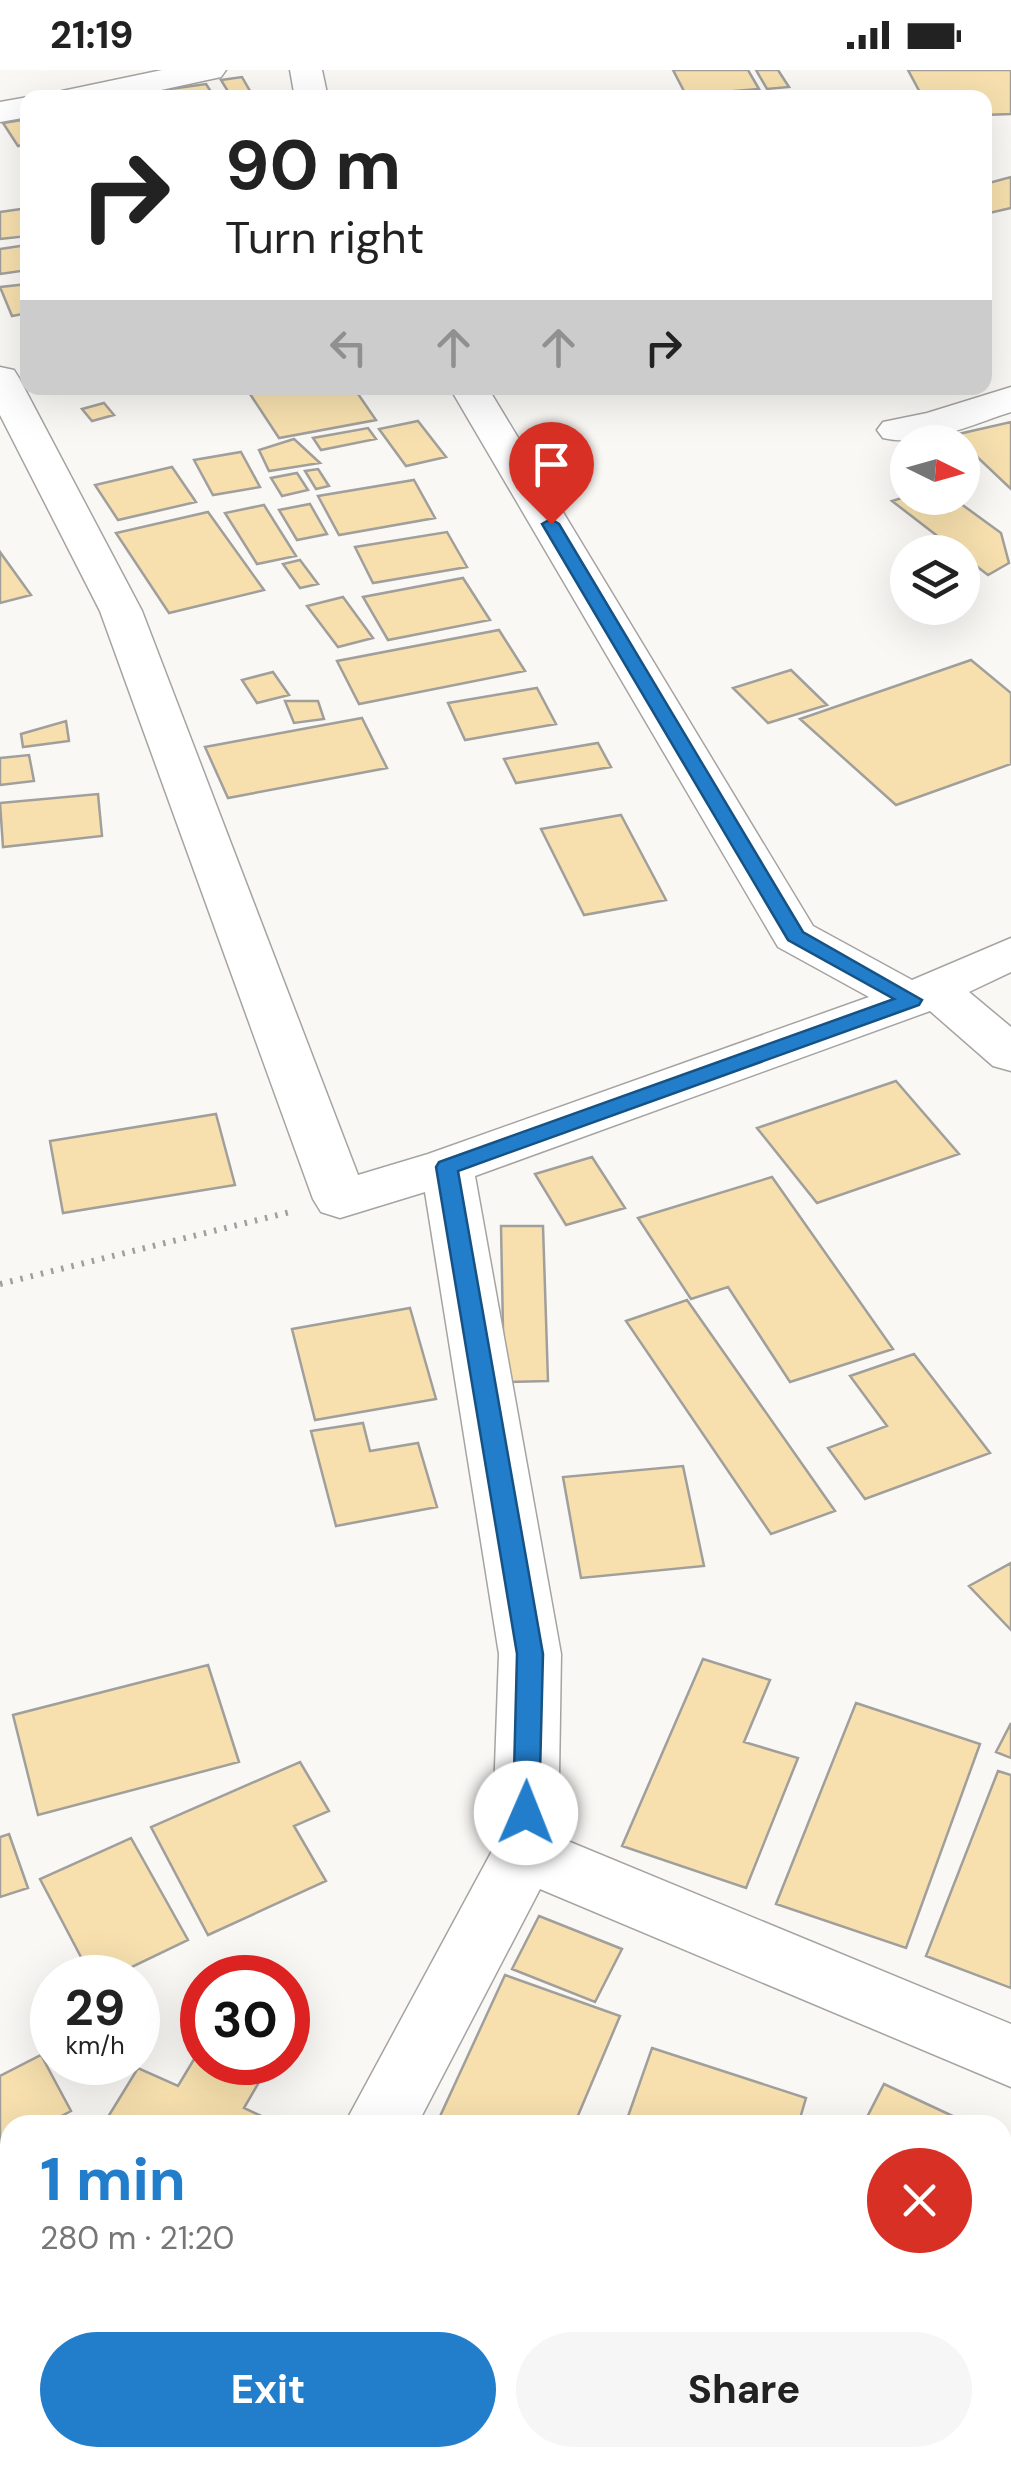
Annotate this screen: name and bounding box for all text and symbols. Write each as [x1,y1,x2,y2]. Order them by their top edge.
text: 21:19 [50,10,133,60]
text: 90 m [225,120,401,211]
icon: right [60,130,190,260]
text: Turn right [225,208,424,267]
icon: left [321,320,376,375]
icon: ahead [426,320,481,375]
icon: ahead [531,320,586,375]
icon: right [636,320,691,375]
pin [509,422,594,525]
north arrow [890,425,980,515]
map controls [890,425,980,625]
icon: arrive [524,437,579,492]
button: layers [890,535,980,625]
position arrow [474,1761,578,1865]
speed limit sign: 30 [180,1955,310,2085]
text: 29 [65,1975,125,2041]
text: km/h [65,2029,125,2062]
text: 1 min [40,2140,186,2219]
button: close [867,2148,972,2253]
text: 280 m · 21:20 [40,2217,235,2259]
button: Exit [40,2332,496,2447]
button: Share [516,2332,972,2447]

